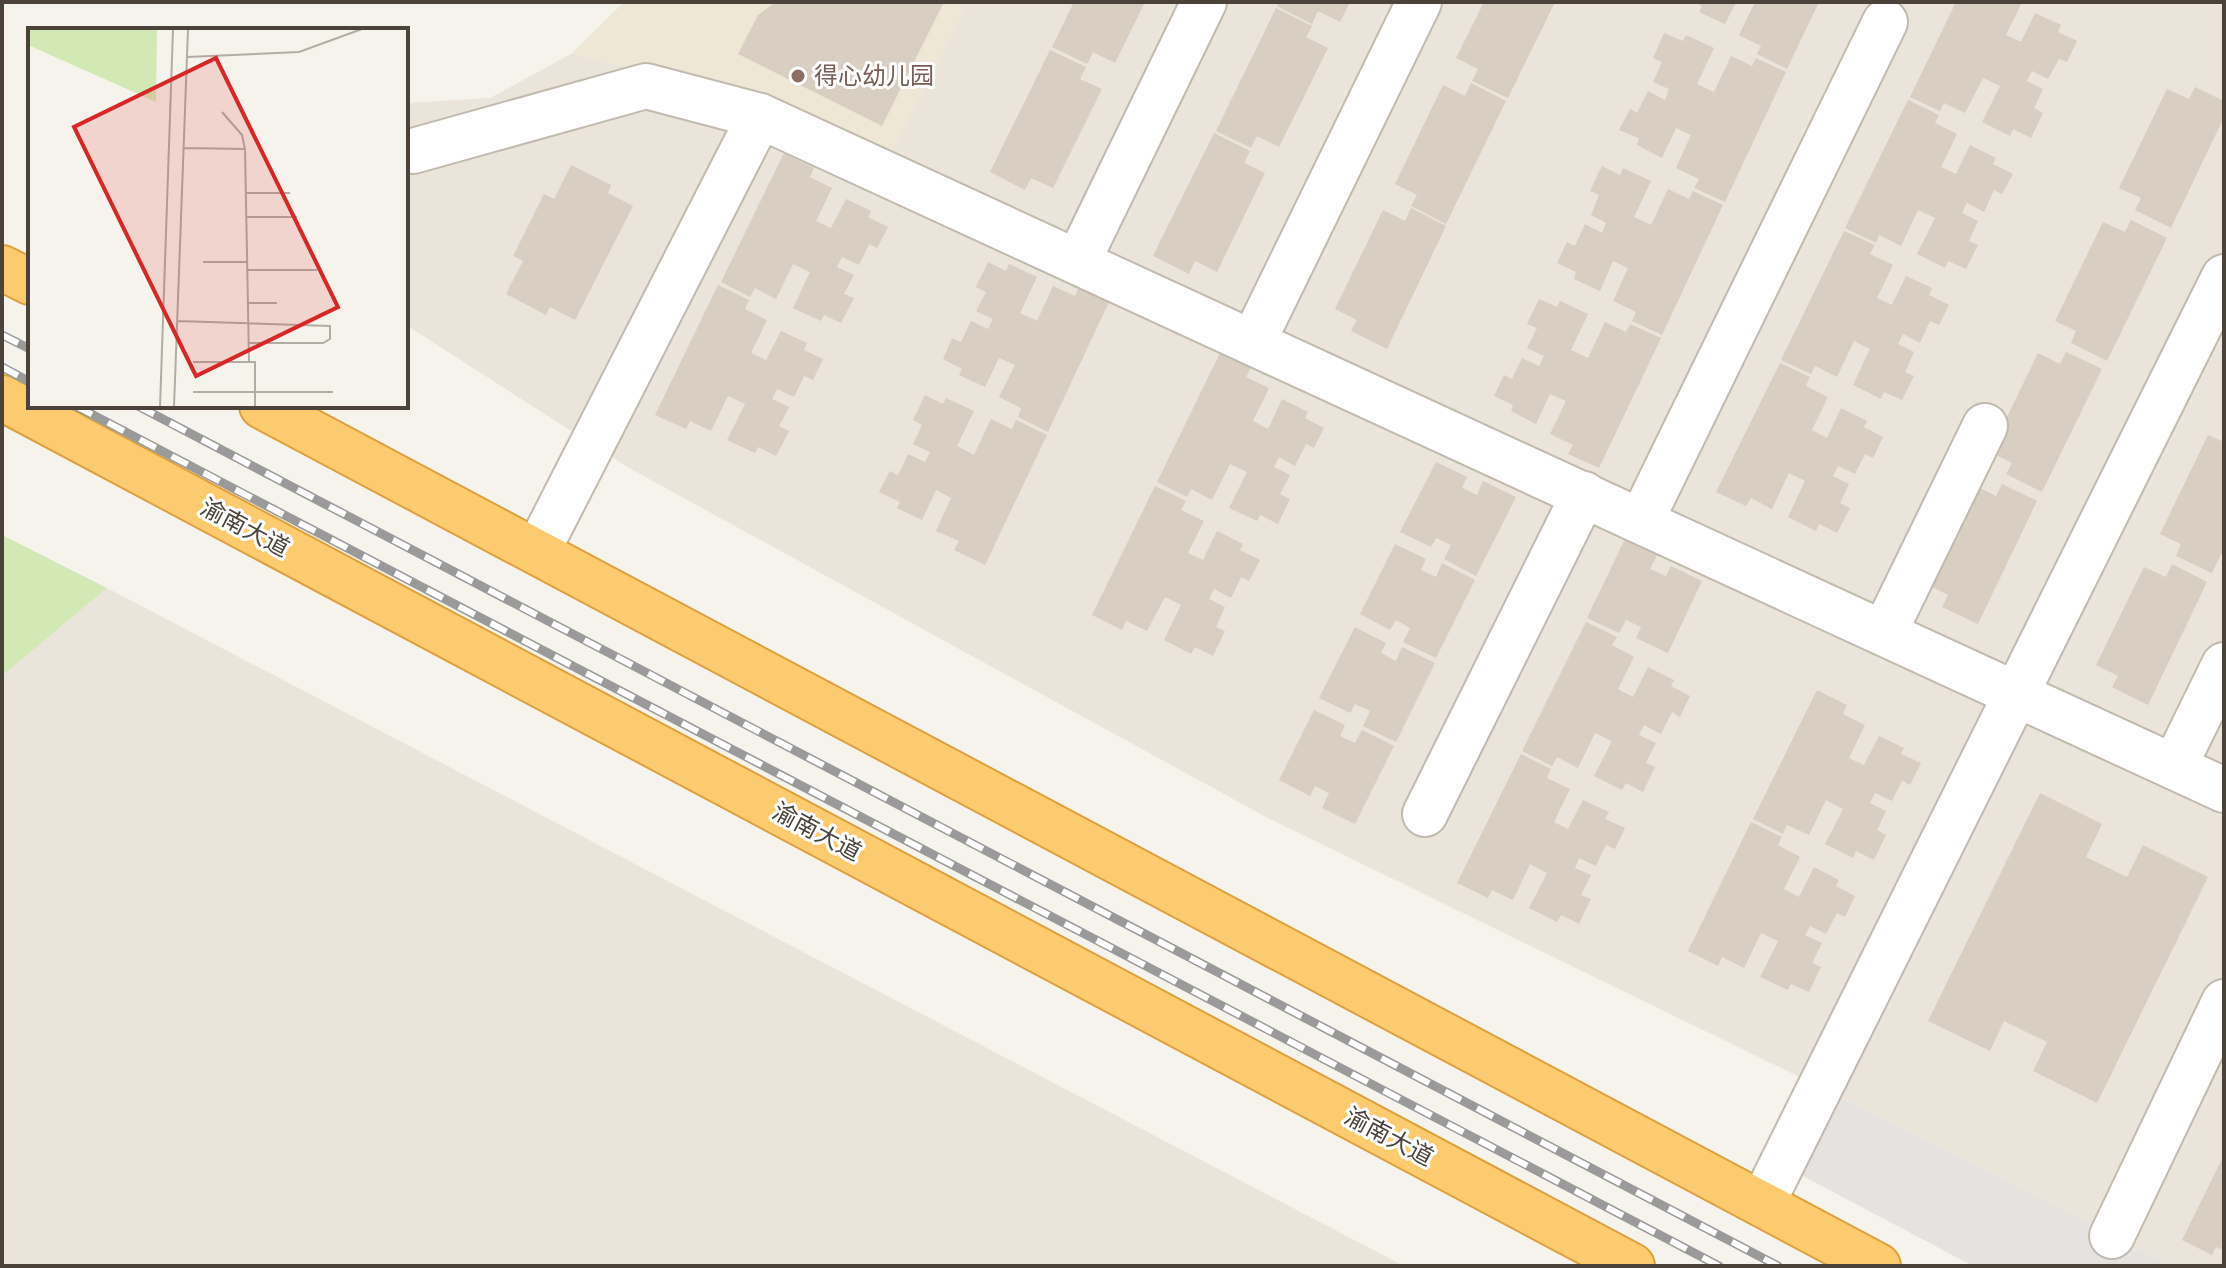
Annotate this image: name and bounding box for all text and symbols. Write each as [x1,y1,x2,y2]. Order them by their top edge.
inset map [28,28,408,408]
place label: 得心幼儿园 [814,62,934,90]
marker: 得心幼儿园 [789,67,807,85]
street label: 渝南大道 [196,493,294,563]
street label: 渝南大道 [768,797,866,867]
street label: 渝南大道 [1340,1102,1438,1172]

